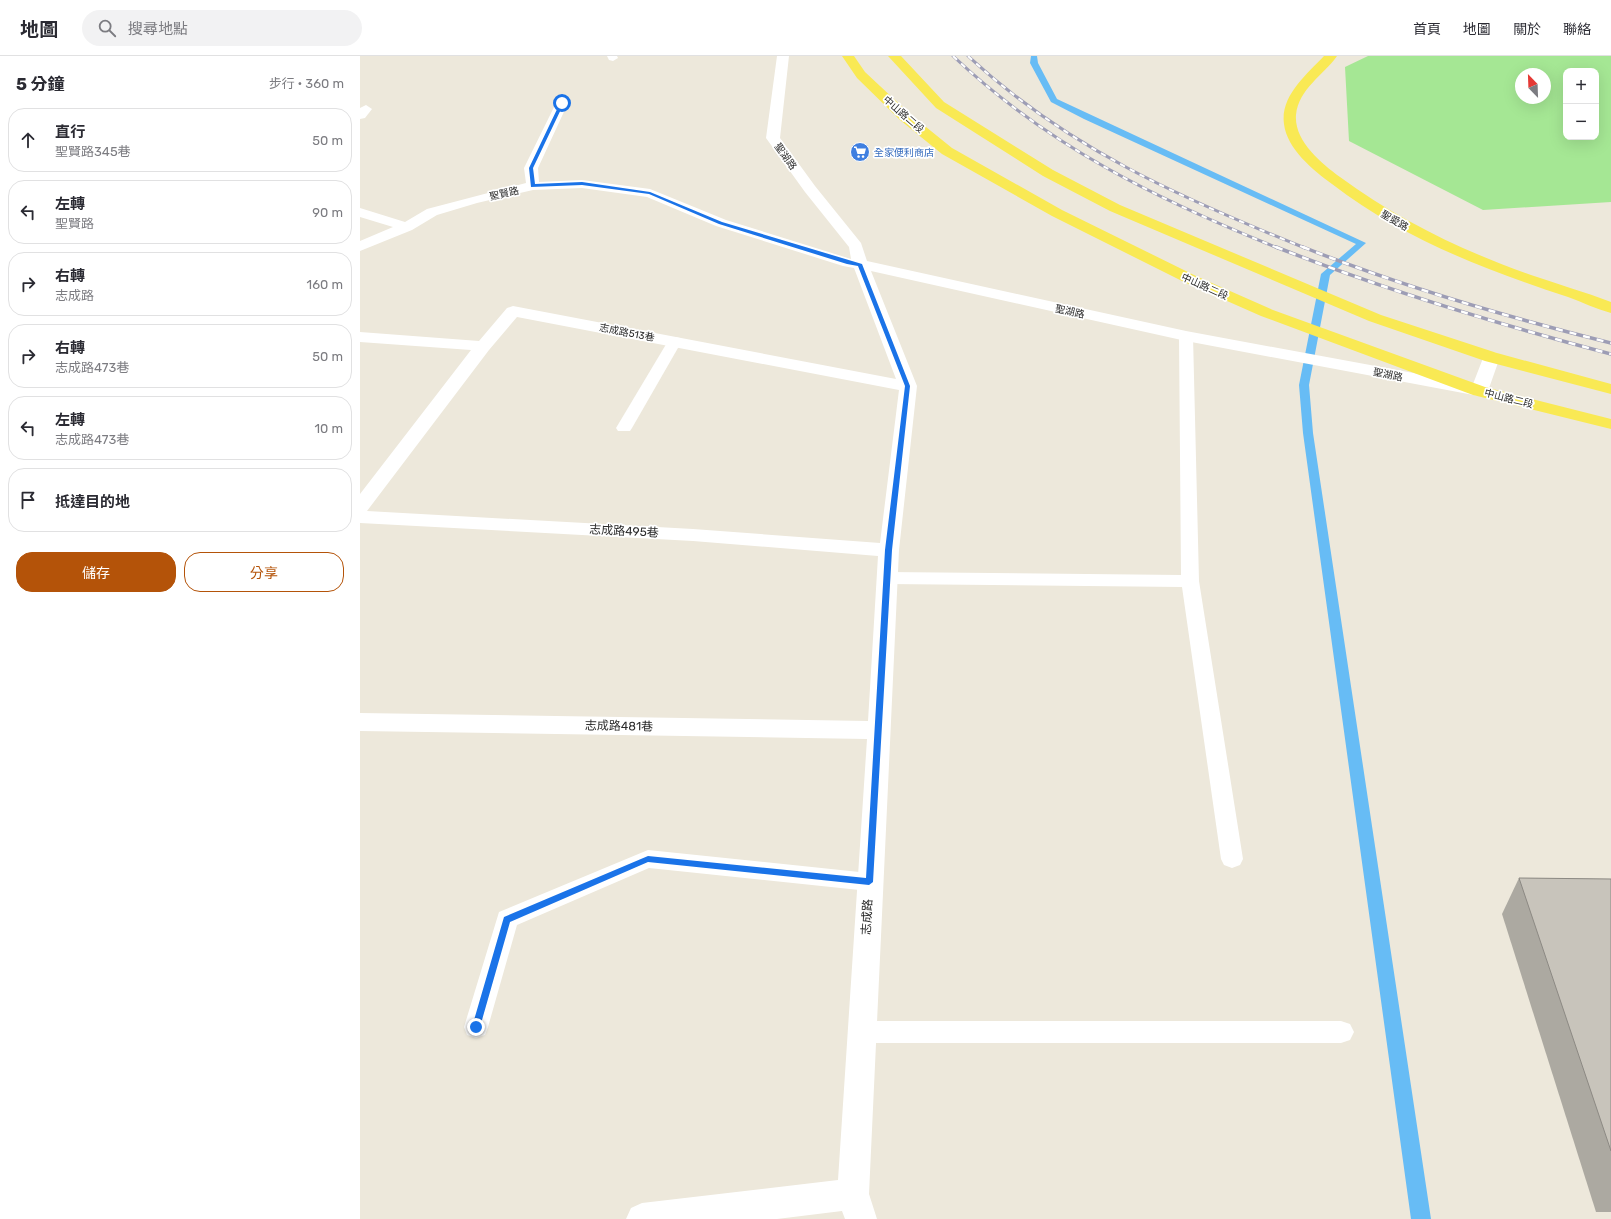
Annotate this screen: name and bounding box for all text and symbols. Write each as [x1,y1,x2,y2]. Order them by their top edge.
search box [82,10,362,46]
icon: search [96,17,118,39]
text: 地圖 [20,18,58,41]
text: 搜尋地點 [128,20,188,38]
text: 首頁 [1413,21,1441,38]
text: 地圖 [1463,21,1491,38]
text: 關於 [1513,21,1541,38]
text: 聯絡 [1563,21,1591,38]
north arrow [1515,68,1551,104]
map controls [1563,68,1599,140]
button: + [1563,68,1599,104]
text: 5 分鐘 [16,74,65,94]
text: 步行 · 360 m [269,76,344,91]
route start [553,94,571,112]
street label: 中山路二段 [881,94,926,136]
button: − [1563,104,1599,140]
text: 直行 [55,123,85,141]
icon: ahead [17,129,39,151]
text: 50 m [312,133,343,148]
street label: 聖湖路 [772,141,799,172]
supermarket icon: 全家便利商店 [849,141,871,163]
text: 聖賢路345巷 [55,144,131,159]
place label: 全家便利商店 [874,147,934,159]
street label: 聖賢路 [488,185,520,203]
text: 左轉 [55,195,85,213]
icon: left [17,201,39,223]
text: 90 m [312,205,343,220]
street label: 聖愛路 [1379,208,1410,234]
text: 聖賢路 [55,216,94,231]
text: 右轉 [55,267,85,285]
street label: 中山路二段 [1179,271,1230,303]
icon: right [17,273,39,295]
text: 160 m [307,277,343,292]
text: 志成路 [55,288,94,303]
street label: 聖湖路 [1054,303,1086,321]
street label: 志成路513巷 [598,322,655,344]
text: 右轉 [55,339,85,357]
icon: right [17,345,39,367]
text: 50 m [312,349,343,364]
text: 志成路473巷 [55,360,129,375]
street label: 聖湖路 [1372,366,1404,384]
street label: 中山路二段 [1483,387,1534,411]
text: 左轉 [55,411,85,429]
icon: left [17,417,39,439]
text: 10 m [314,421,343,436]
text: 志成路473巷 [55,432,129,447]
icon: arrive [17,489,39,511]
text: 抵達目的地 [55,493,130,511]
street label: 志成路495巷 [589,522,659,540]
button: 儲存 [16,552,176,592]
button: 分享 [184,552,344,592]
street label: 志成路481巷 [585,718,653,734]
street label: 志成路 [859,899,875,935]
route end [467,1018,485,1036]

